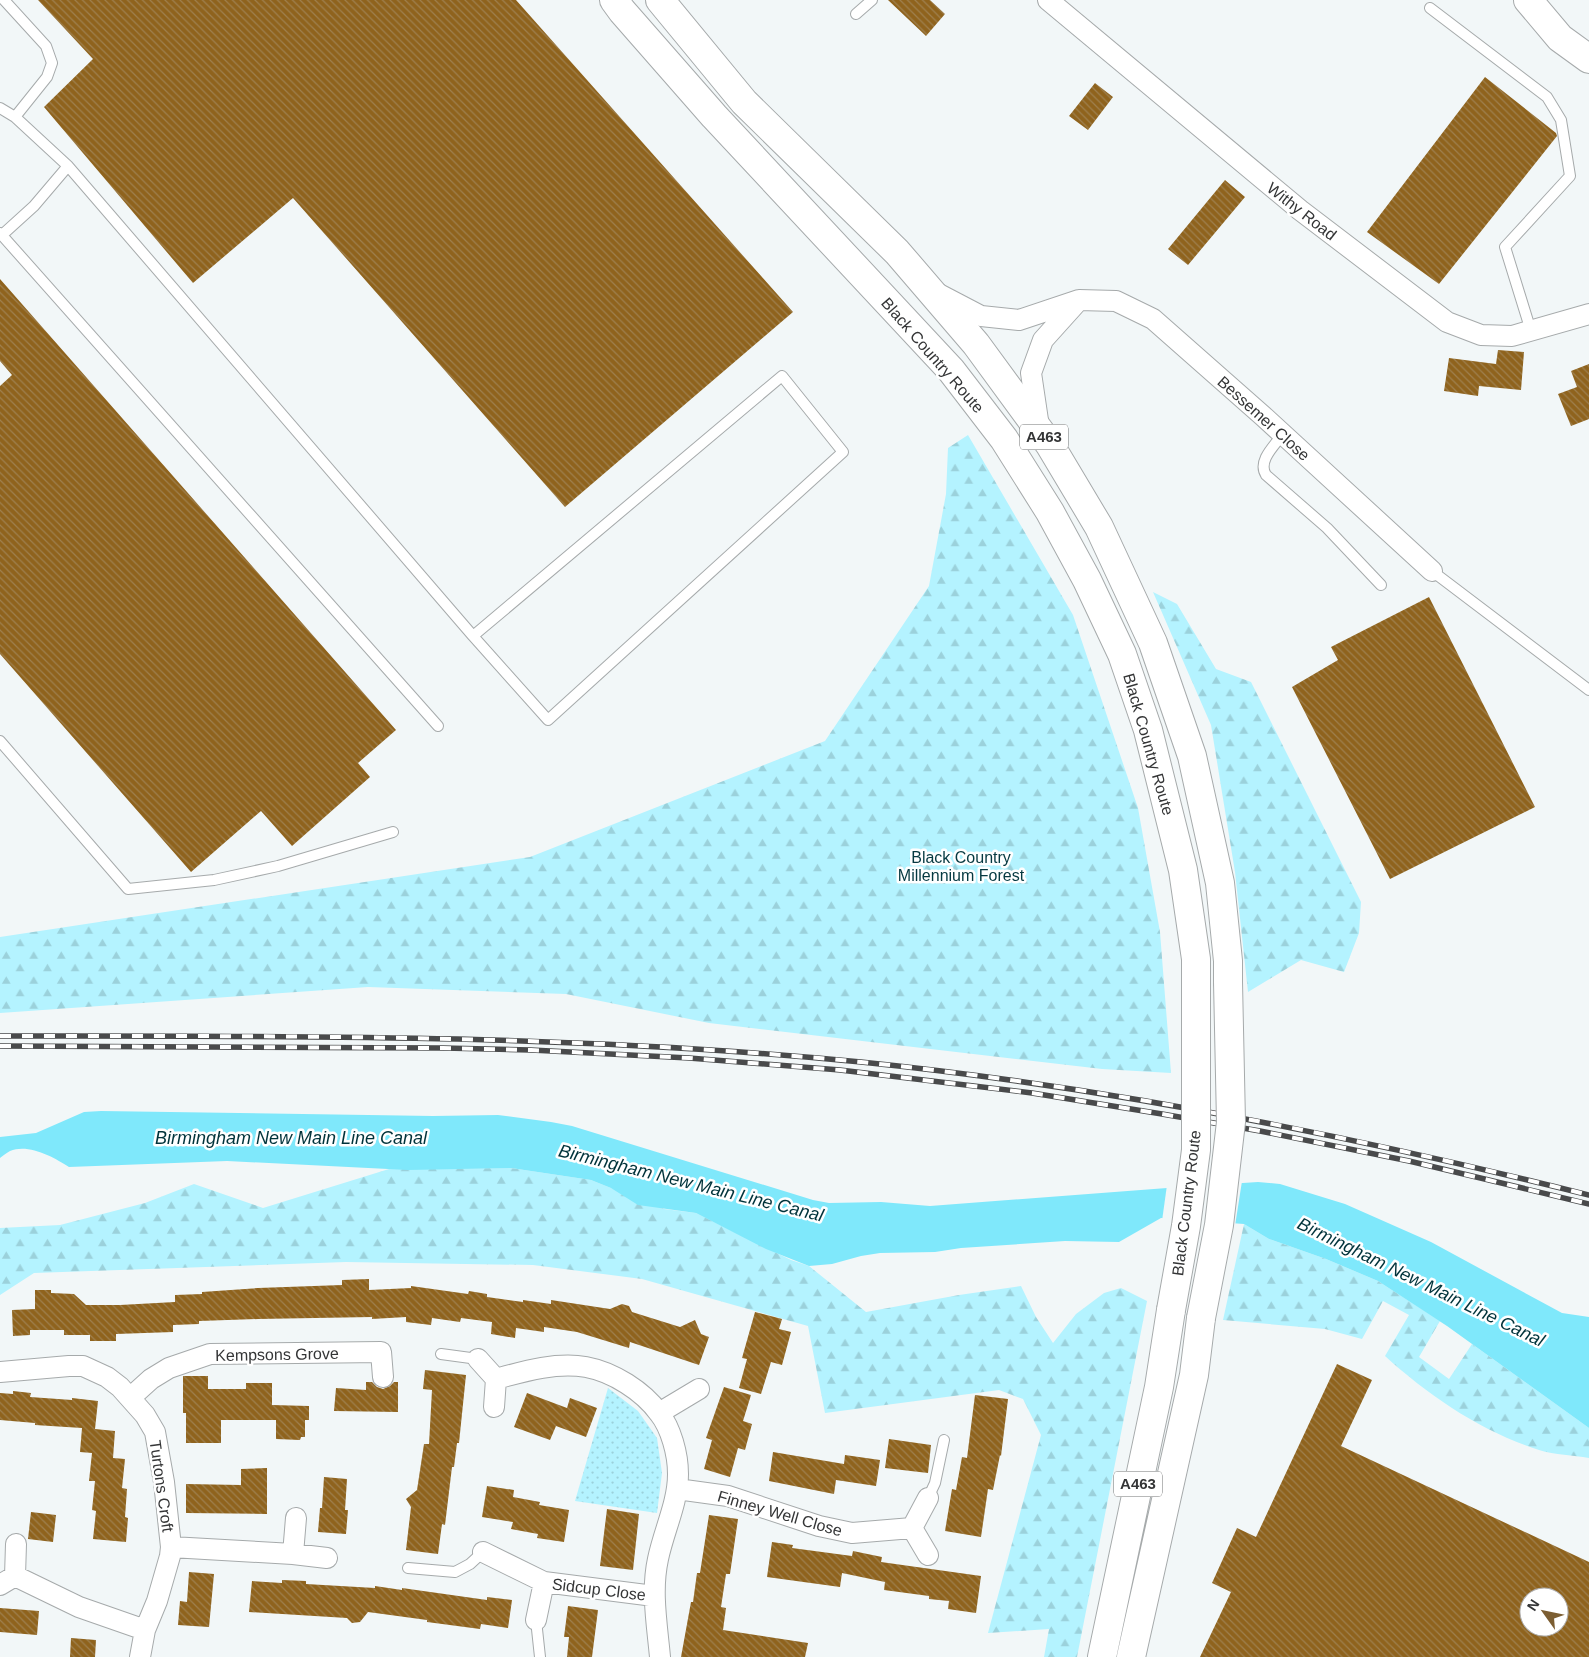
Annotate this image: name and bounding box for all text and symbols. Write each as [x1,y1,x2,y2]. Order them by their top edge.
street label: Withy Road [1264,179,1340,244]
street label: Black Country Route [878,294,987,416]
street label: Bessemer Close [1214,373,1313,464]
road number: A463 [1020,424,1068,450]
street label: Black Country Route [1120,671,1177,817]
park label: Black Country Millennium Forest [898,849,1025,884]
water label: Birmingham New Main Line Canal [155,1128,428,1148]
street label: Black Country Route [1169,1129,1204,1277]
water label: Birmingham New Main Line Canal [557,1140,826,1226]
water label: Birmingham New Main Line Canal [1294,1213,1549,1351]
street label: Kempsons Grove [215,1345,339,1364]
street label: Turtons Croft [147,1439,176,1534]
road number: A463 [1114,1472,1162,1496]
street label: Finney Well Close [716,1488,844,1539]
street label: Sidcup Close [551,1575,647,1604]
north arrow [1519,1587,1569,1637]
text: N [1524,1596,1543,1614]

